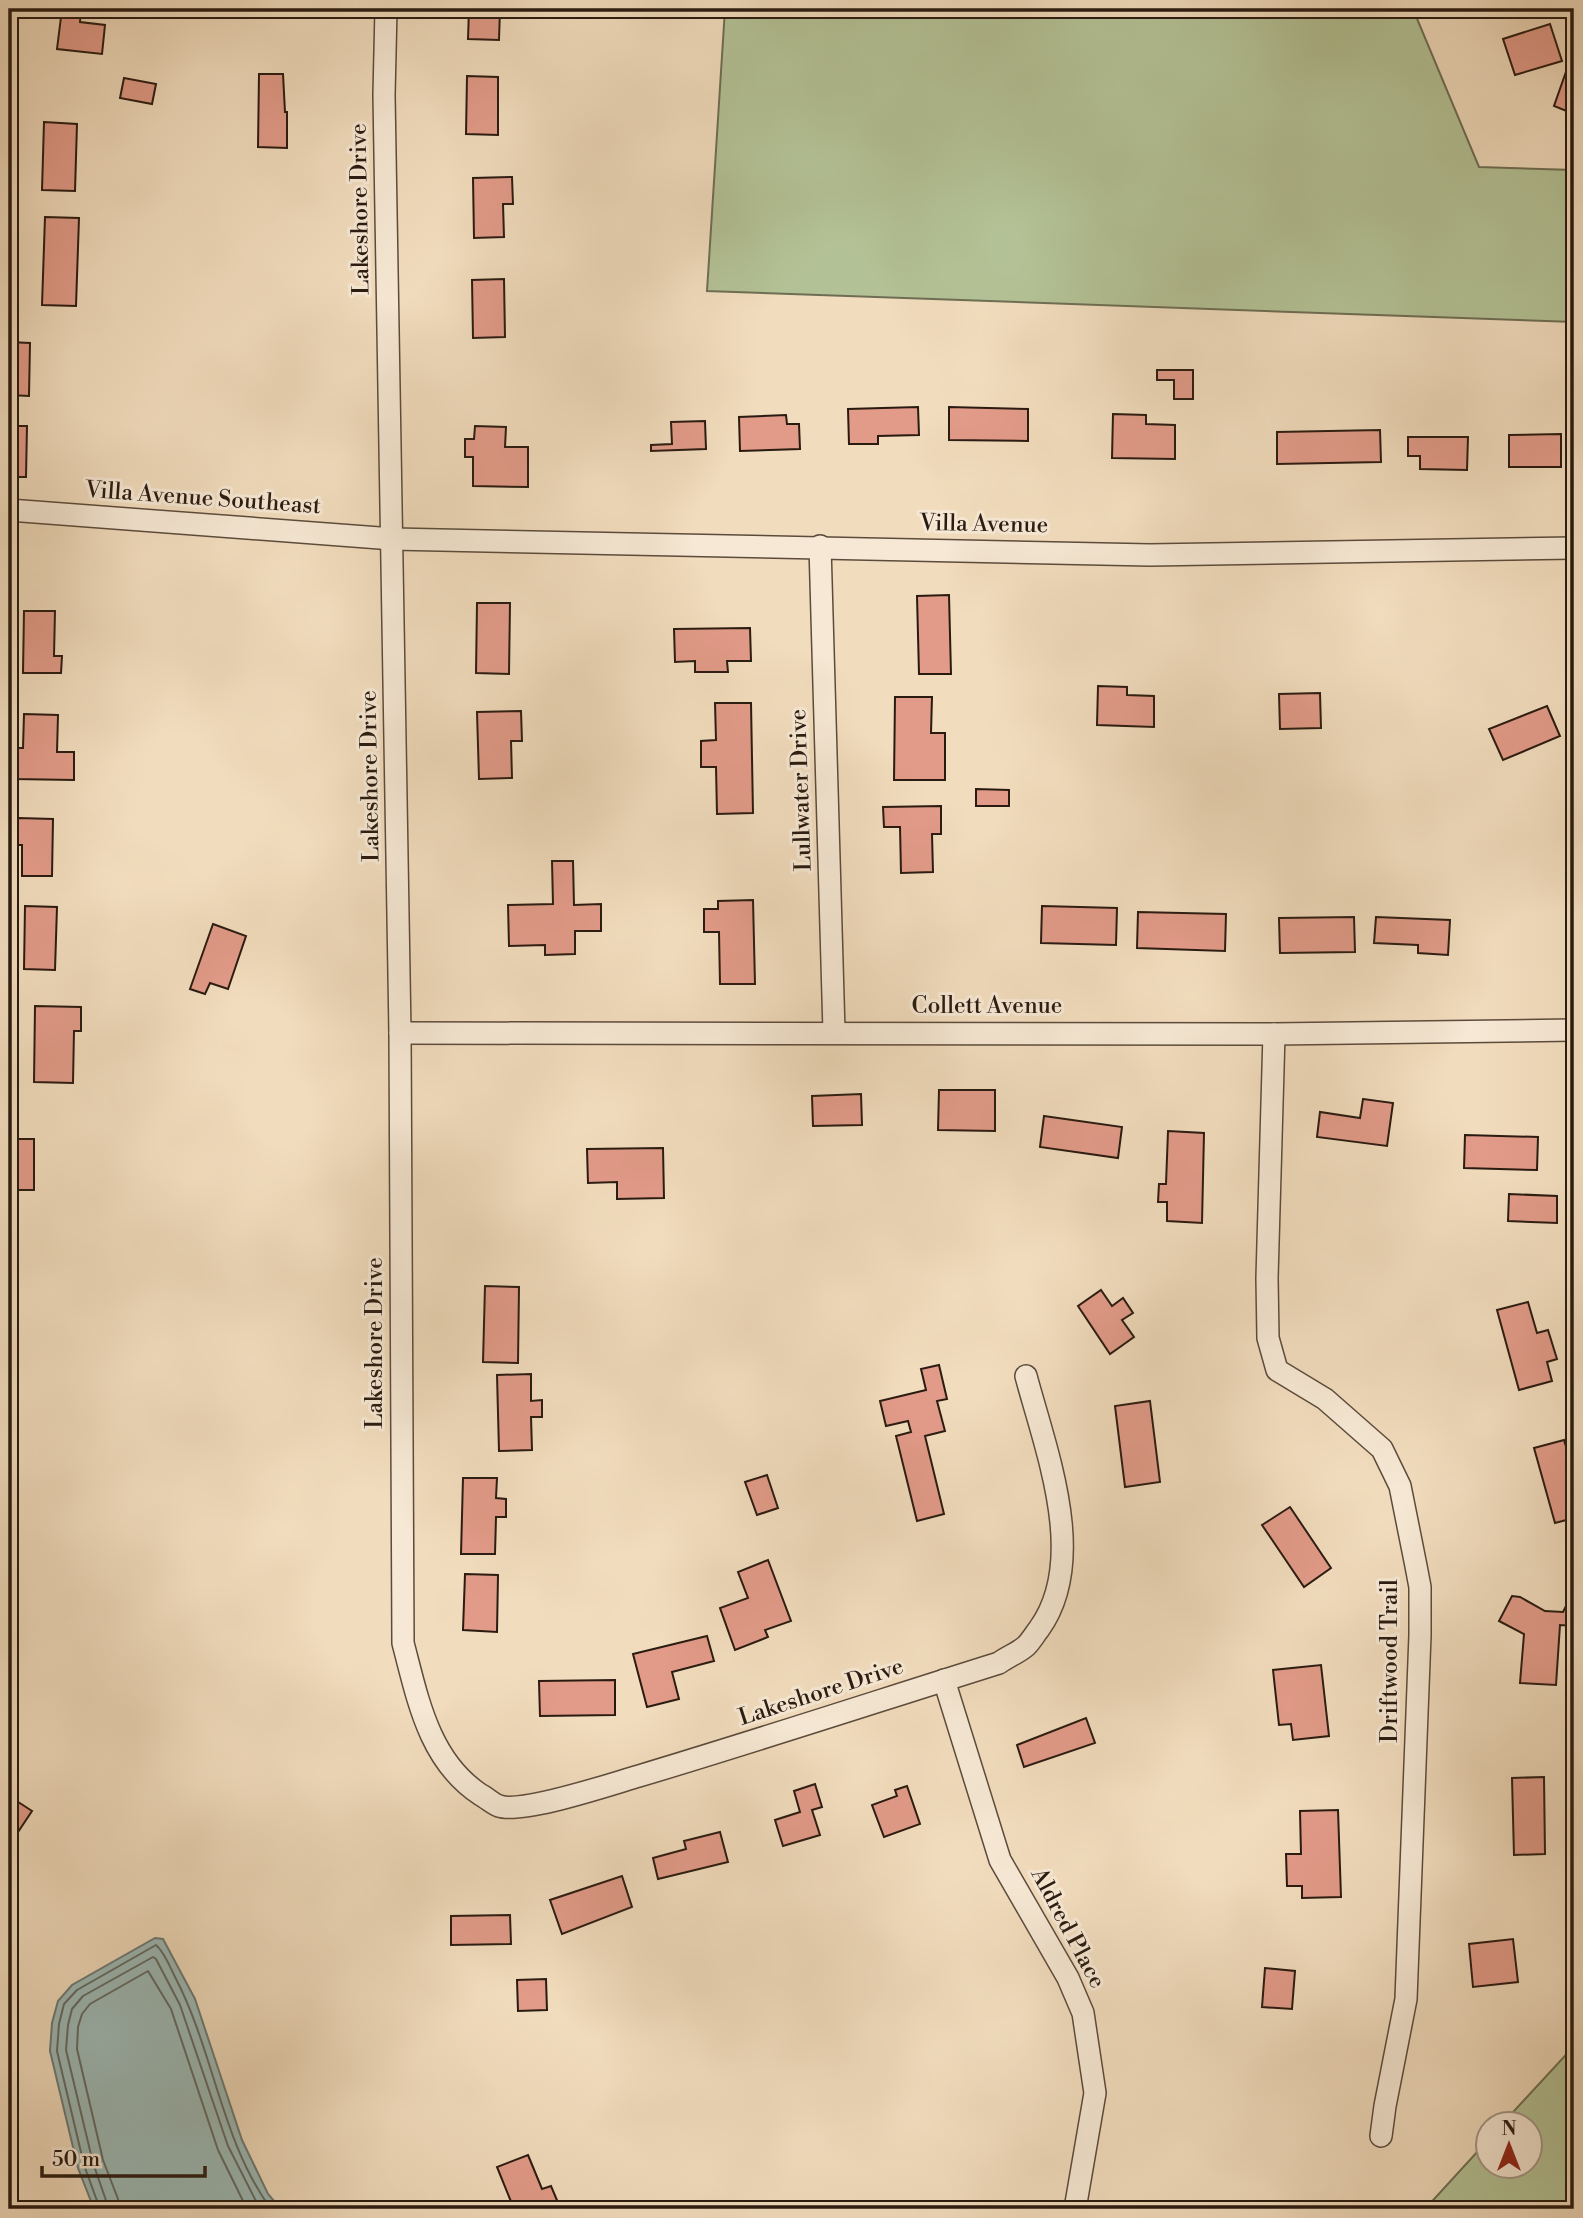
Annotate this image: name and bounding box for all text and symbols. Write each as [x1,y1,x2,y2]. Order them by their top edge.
street label: Lakeshore Drive [345,123,375,295]
street label: Villa Avenue Southeast [83,476,322,520]
street label: Villa Avenue [918,509,1049,539]
street label: Lakeshore Drive [355,690,385,862]
street label: Lullwater Drive [784,708,818,872]
street label: Collett Avenue [912,992,1062,1020]
street label: Lakeshore Drive [361,1257,389,1429]
street label: Driftwood Trail [1376,1579,1404,1743]
street label: Lakeshore Drive [735,1652,907,1732]
street label: Aldred Place [1024,1862,1111,1993]
north arrow [1474,2110,1544,2180]
text: N [1501,2117,1517,2141]
scale bar [42,2134,205,2178]
text: 50 m [52,2147,100,2173]

